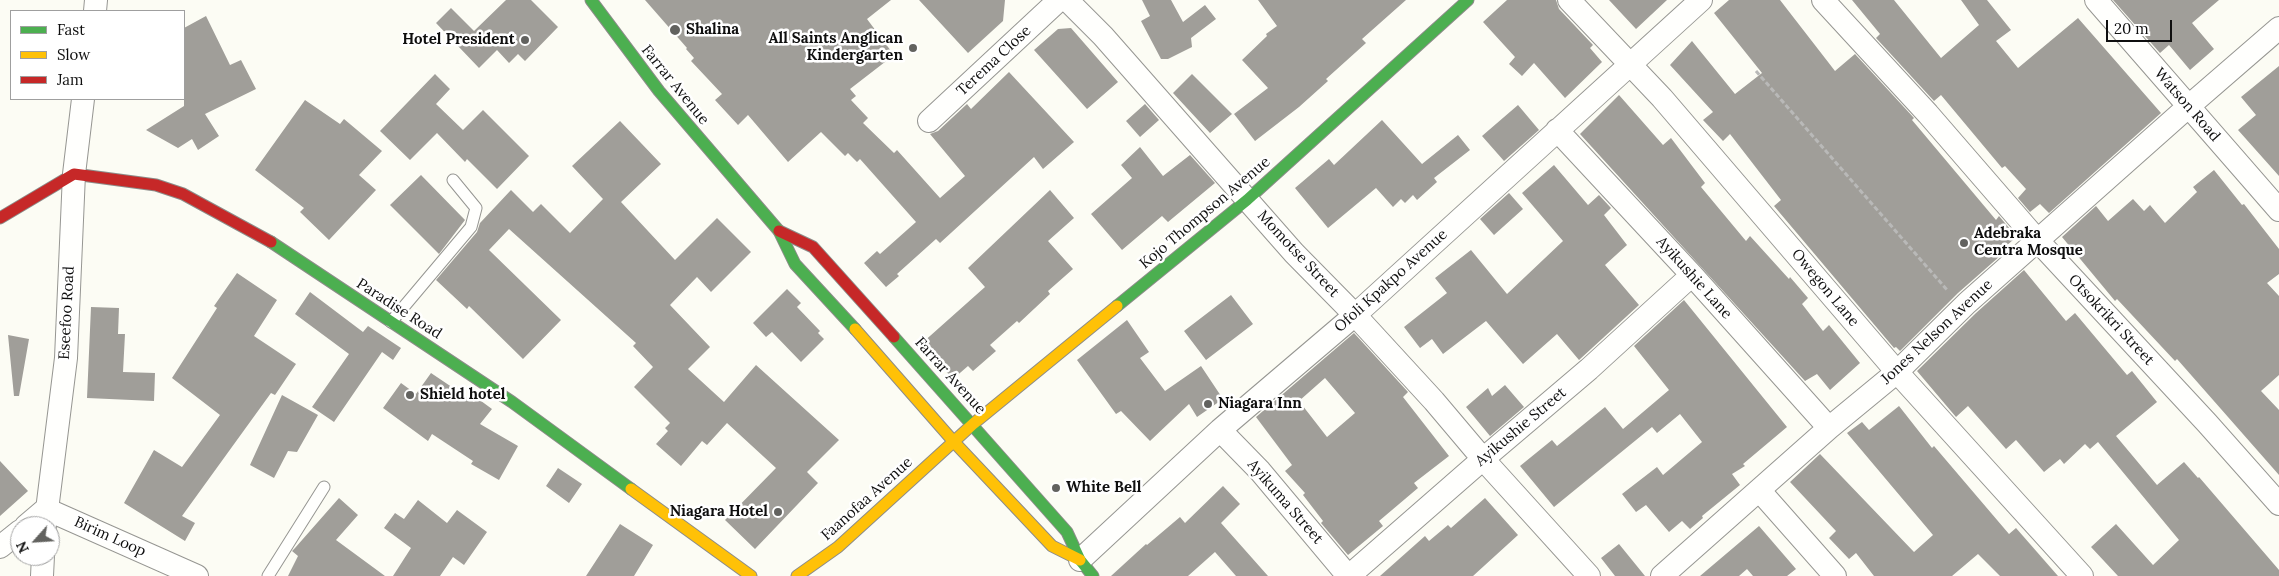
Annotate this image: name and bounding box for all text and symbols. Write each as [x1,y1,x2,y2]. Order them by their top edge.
legend [10,10,185,100]
scale bar [2109,10,2175,42]
text: 20 m [2114,19,2149,38]
text: Fast [57,20,85,39]
place label: Shalina [686,21,739,39]
street label: Terema Close [953,22,1035,100]
marker: Shalina [668,23,682,37]
place label: All Saints Anglican Kindergarten [768,30,903,65]
place label: Hotel President [402,31,515,49]
marker: Hotel President [519,34,531,46]
street label: Farrar Avenue [637,42,713,128]
marker: All Saints Anglican Kindergarten [907,42,919,54]
text: Slow [57,45,90,64]
street label: Watson Road [2150,65,2224,145]
text: Jam [57,70,84,89]
street label: Kojo Thompson Avenue [1136,153,1274,273]
street label: Momotse Street [1253,207,1343,301]
place label: Adebraka Centra Mosque [1974,225,2083,260]
street label: Ofoli Kpakpo Avenue [1331,226,1451,336]
street label: Ayikushie Lane [1652,233,1736,323]
marker: Adebraka Centra Mosque [1958,237,1970,249]
street label: Owegon Lane [1787,245,1863,331]
street label: Eseefoo Road [56,266,78,360]
street label: Otsokrikri Street [2064,271,2158,369]
street label: Paradise Road [353,275,445,343]
street label: Jones Nelson Avenue [1878,276,1996,388]
street label: Farrar Avenue [911,334,989,418]
street label: Ayikushie Street [1472,384,1570,470]
place label: Shield hotel [420,386,505,404]
marker: Shield hotel [404,389,416,401]
place label: Niagara Inn [1218,395,1302,413]
marker: Niagara Inn [1202,398,1214,410]
street label: Faanofaa Avenue [818,453,916,545]
street label: Ayikuma Street [1243,456,1327,548]
place label: White Bell [1066,479,1141,497]
marker: White Bell [1050,482,1062,494]
place label: Niagara Hotel [670,503,768,521]
marker: Niagara Hotel [772,506,784,518]
street label: Birim Loop [71,513,149,561]
north arrow [10,516,60,566]
text: N [12,538,33,556]

